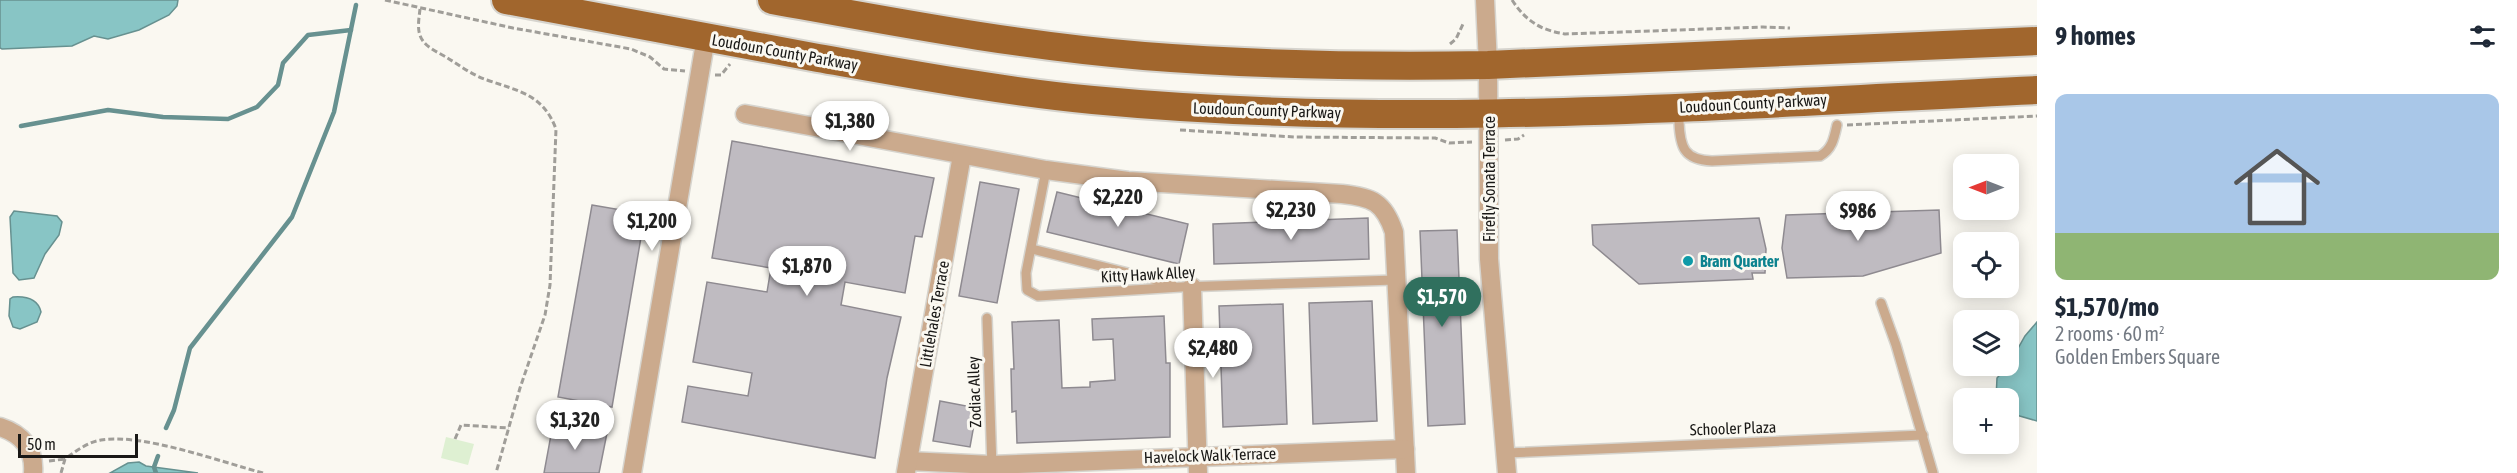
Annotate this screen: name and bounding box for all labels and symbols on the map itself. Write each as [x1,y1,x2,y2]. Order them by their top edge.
street label: Loudoun County Parkway [710,30,860,75]
street label: Loudoun County Parkway [1679,90,1828,117]
street label: Loudoun County Parkway [1193,98,1342,123]
pin: $1,380 [801,101,899,152]
street label: Firefly Sonata Terrace [1480,116,1499,242]
north arrow [1953,154,2019,220]
pin: $2,220 [1069,177,1167,228]
pin: $2,230 [1242,190,1340,241]
pin: $986 [1822,191,1894,242]
pin: $1,200 [603,201,701,252]
pin: $1,870 [758,246,856,297]
place label: Bram Quarter [1700,252,1779,270]
marker: Bram Quarter [1681,254,1695,268]
street label: Littlehales Terrace [916,259,952,369]
street label: Kitty Hawk Alley [1100,263,1196,286]
pin: $1,570 [1393,277,1491,328]
pin: $2,480 [1164,328,1262,379]
street label: Zodiac Alley [964,356,985,428]
pin: $1,320 [526,400,624,451]
street label: Schooler Plaza [1690,417,1776,439]
scale bar [18,431,138,458]
street label: Havelock Walk Terrace [1144,444,1276,466]

